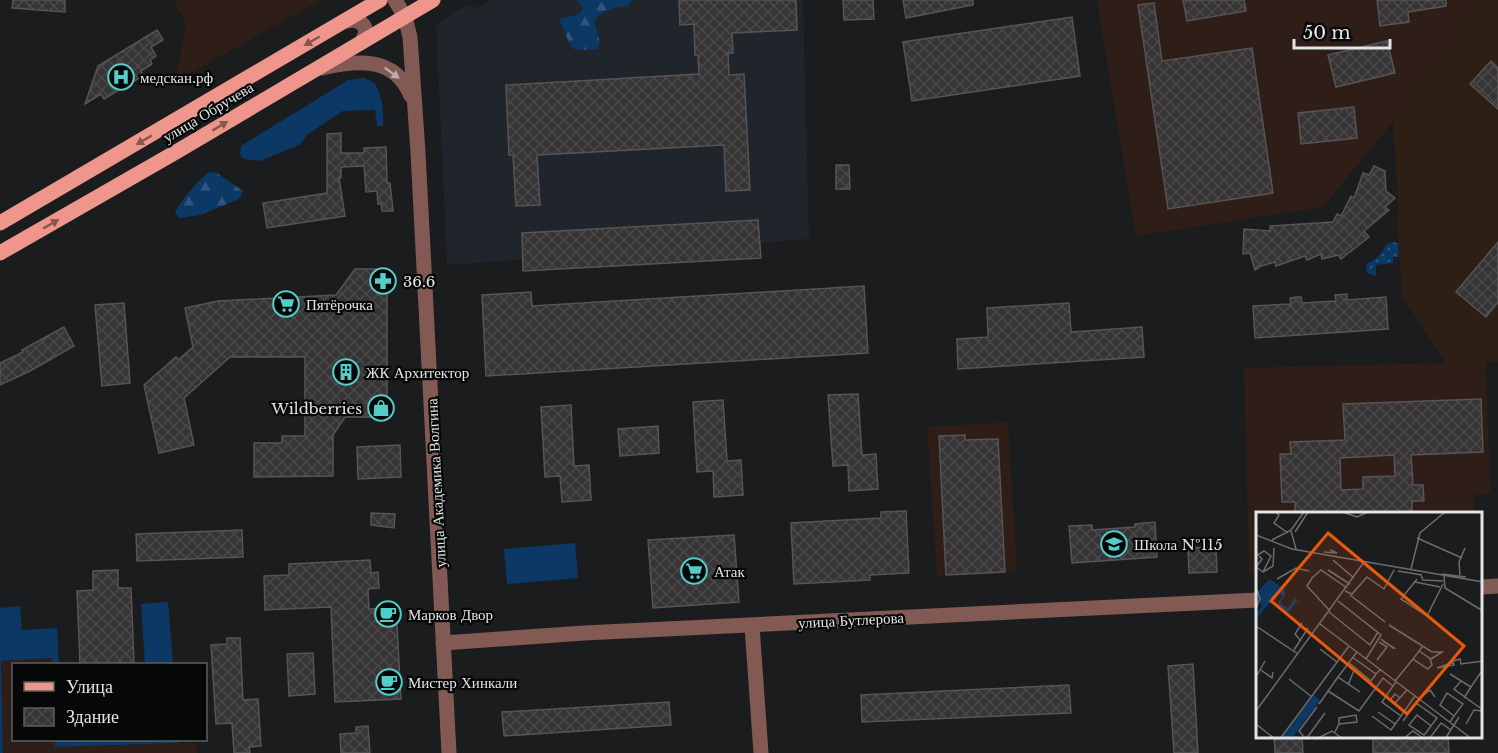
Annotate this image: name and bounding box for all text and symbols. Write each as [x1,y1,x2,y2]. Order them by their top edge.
scale bar [1294,12,1390,50]
text: 50 m [1303,22,1351,44]
one-way arrow [303,36,320,46]
hospital icon: медскан.рф [106,62,136,92]
one-way arrow [383,67,399,79]
place label: медскан.рф [140,68,213,87]
street label: улица Обручева [159,77,257,147]
one-way arrow [212,121,228,132]
one-way arrow [135,135,152,145]
one-way arrow [43,219,60,229]
pharmacy icon: 36.6 [368,266,398,296]
place label: 36.6 [403,272,435,291]
supermarket icon: Пятёрочка [271,289,301,319]
place label: Пятёрочка [306,295,373,314]
building icon: ЖК Архитектор [331,357,361,387]
place label: ЖК Архитектор [366,363,469,382]
shop icon: Wildberries [366,393,396,423]
street label: улица Академика Волгина [422,398,450,568]
place label: Wildberries [270,399,362,418]
inset map [1256,512,1483,738]
school or university icon: Школа №115 [1099,529,1129,559]
place label: Школа №115 [1134,535,1223,554]
supermarket icon: Атак [679,556,709,586]
place label: Атак [714,562,745,581]
cafe icon: Марков Двор [373,599,403,629]
place label: Марков Двор [408,605,493,624]
street label: улица Бутлерова [798,608,905,632]
legend [12,663,207,741]
cafe icon: Мистер Хинкали [374,667,404,697]
place label: Мистер Хинкали [408,673,517,692]
text: Улица [66,676,113,698]
text: Здание [66,706,119,728]

